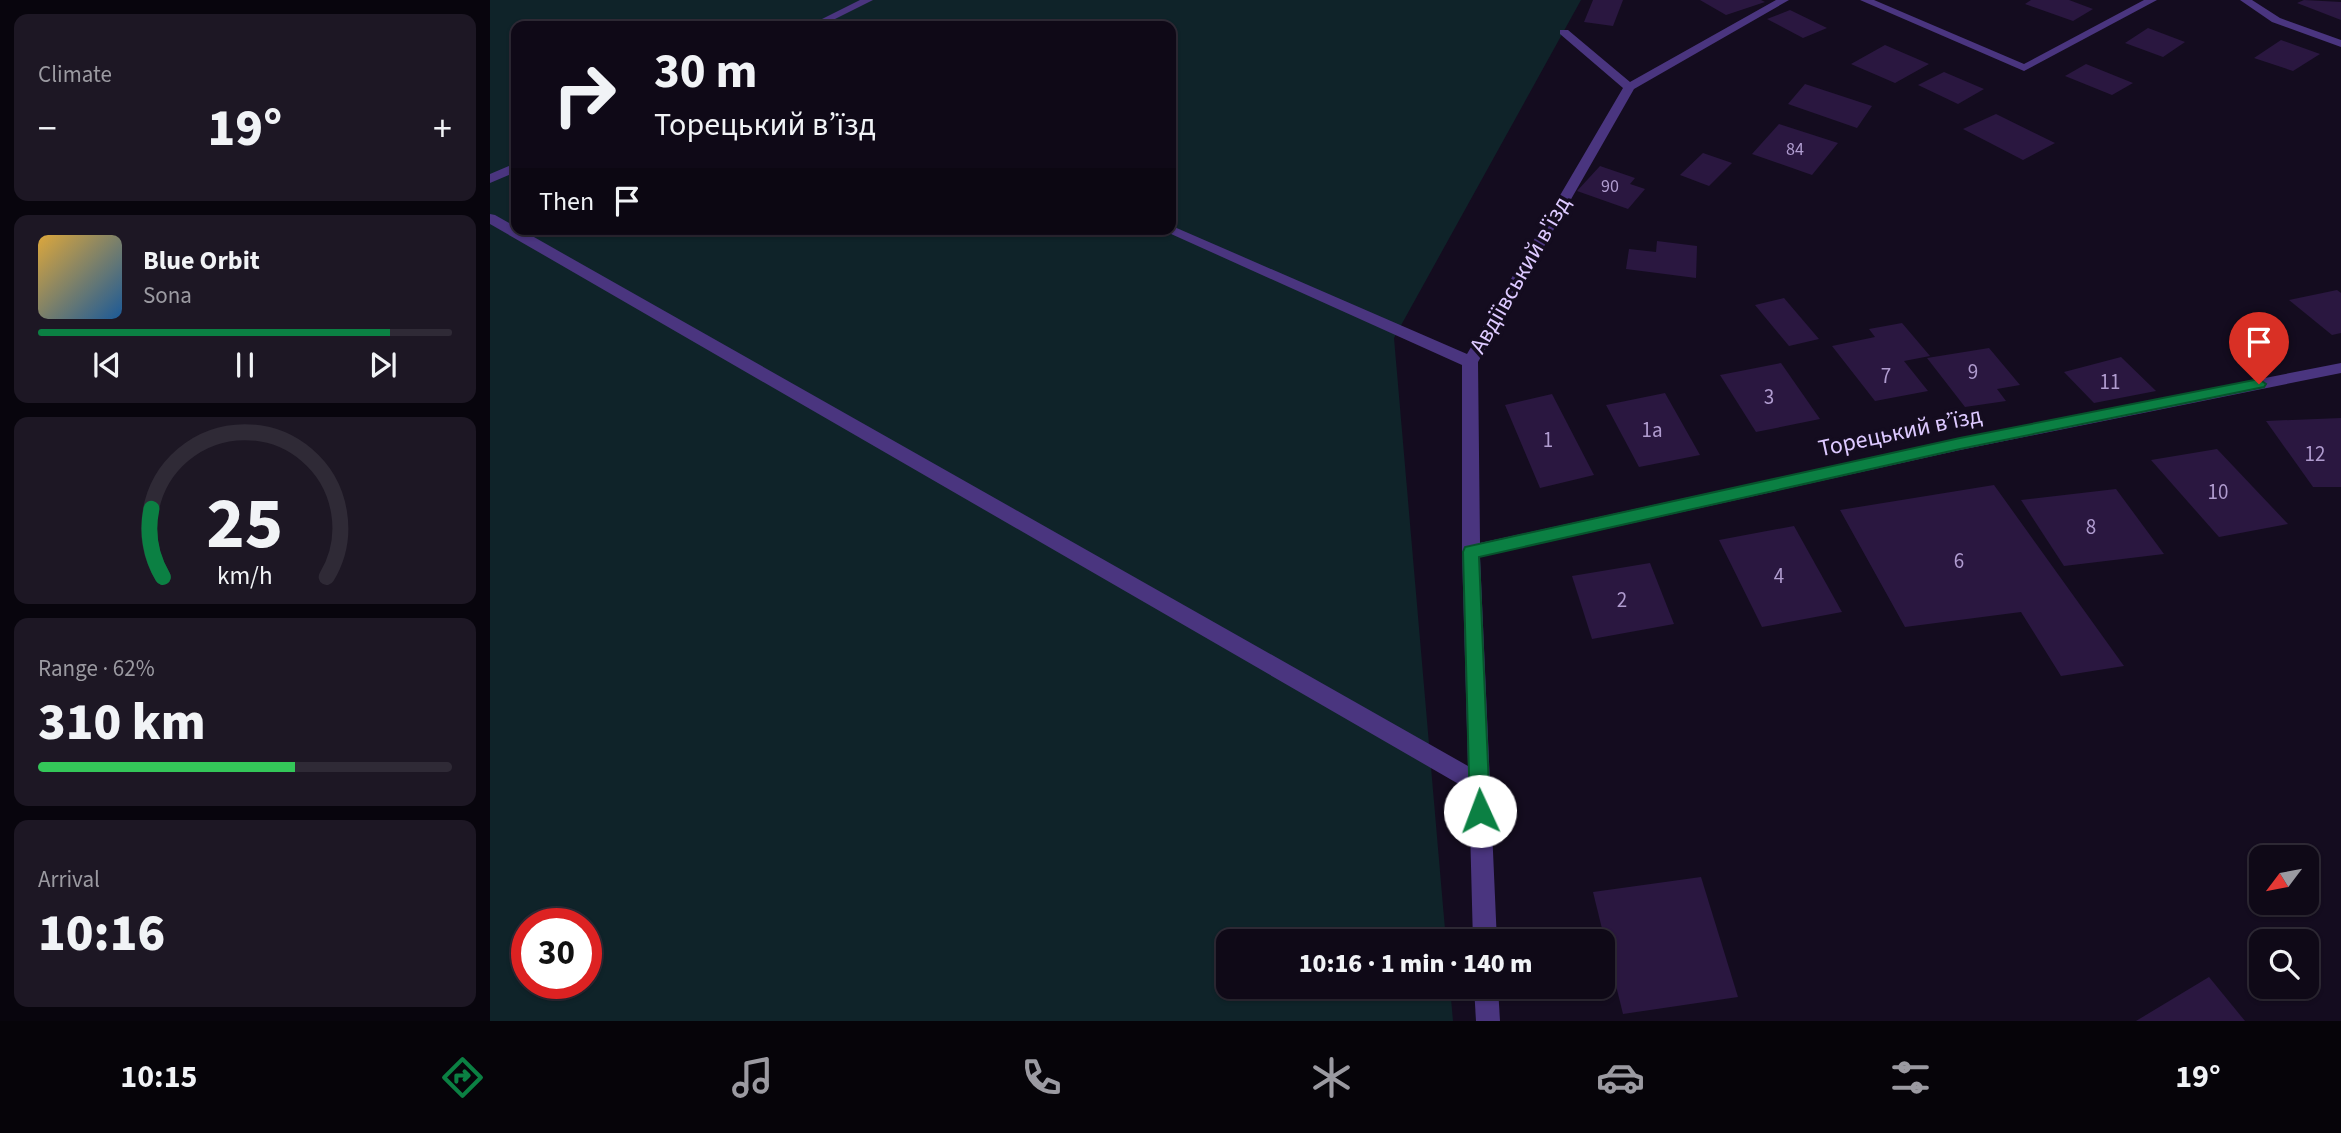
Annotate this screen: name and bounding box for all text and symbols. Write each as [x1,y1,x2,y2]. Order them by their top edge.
text: 30 m [654,37,758,107]
icon: right [539,49,630,140]
text: Climate [38,58,112,91]
text: 19° [208,92,282,166]
text: − [38,102,57,156]
text: + [433,102,452,156]
text: Торецький в’їзд [654,102,876,148]
house number: 84 [1786,137,1804,162]
house number: 90 [1601,174,1619,199]
icon: arrive [608,182,646,220]
text: Then [539,183,594,220]
street label: Авдіївський в'їзд [1461,190,1579,360]
text: Blue Orbit [143,242,260,279]
text: Sona [143,279,192,312]
pin [2229,312,2289,384]
icon: arrive [2240,323,2278,361]
icon: previous [88,346,126,384]
icon: pause [226,346,264,384]
icon: next [364,346,402,384]
house number: 9 [1968,357,1978,387]
house number: 7 [1881,361,1891,391]
house number: 11 [2100,367,2120,397]
house number: 3 [1764,382,1774,412]
street label: Торецький в’їзд [1815,398,1985,466]
house number: 1а [1641,415,1663,445]
house number: 1 [1543,425,1553,455]
house number: 12 [2305,439,2325,469]
text: 25 [207,472,283,576]
house number: 10 [2208,477,2228,507]
house number: 8 [2086,512,2096,542]
house number: 6 [1954,546,1964,576]
text: km/h [217,557,273,593]
house number: 4 [1774,561,1784,591]
house number: 2 [1617,585,1627,615]
text: Range · 62% [38,652,155,685]
text: 310 km [38,686,206,760]
position arrow [1443,774,1517,848]
north arrow [2249,845,2319,915]
map controls [2249,845,2319,999]
text: Arrival [38,863,100,896]
text: 10:16 [38,897,165,971]
speed limit sign: 30 [511,908,602,999]
button: search [2249,929,2319,999]
text: 10:16 · 1 min · 140 m [1299,945,1532,982]
icon: directions [438,1053,487,1102]
icon: music [728,1053,777,1102]
icon: phone [1017,1053,1066,1102]
icon: climate [1307,1053,1356,1102]
icon: car [1596,1053,1645,1102]
icon: filters [1886,1053,1935,1102]
text: 10:15 [120,1054,197,1100]
text: 19° [2175,1054,2221,1100]

